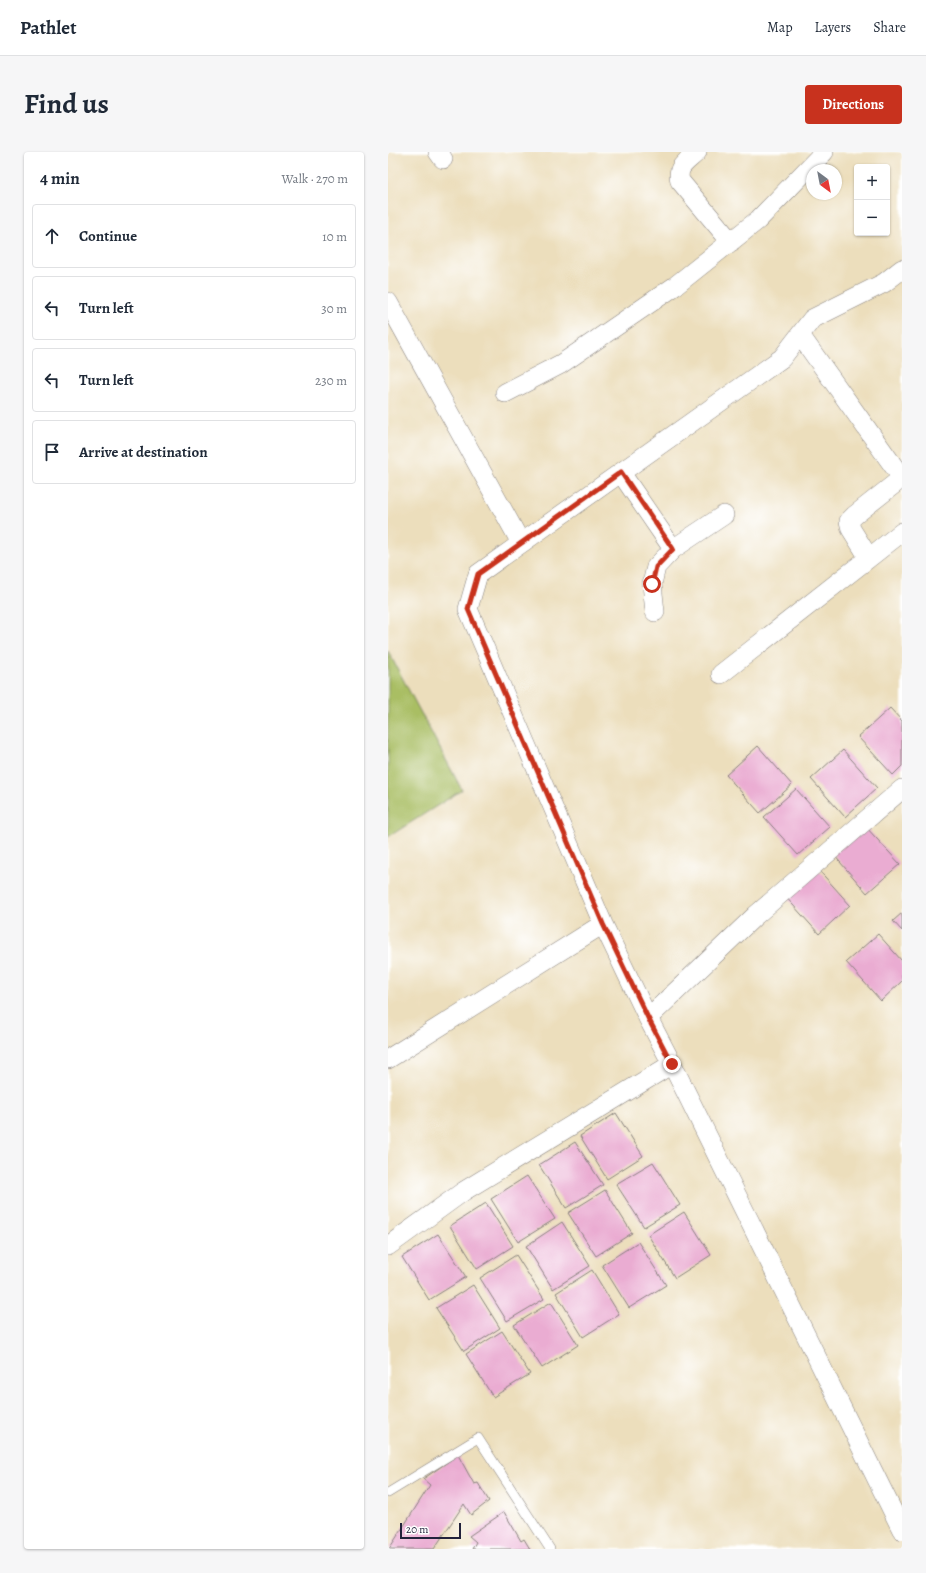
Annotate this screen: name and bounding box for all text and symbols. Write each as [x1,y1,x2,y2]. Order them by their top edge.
text: Pathlet [20,15,76,41]
text: Map [767,18,793,37]
text: Layers [815,18,851,37]
text: Share [873,18,906,37]
text: Find us [24,85,109,123]
button: Directions [805,85,902,124]
north arrow [806,164,842,200]
map controls [854,164,890,236]
button: + [854,164,890,200]
text: 4 min [40,167,80,190]
text: Walk · 270 m [282,170,348,187]
button: − [854,200,890,236]
icon: ahead [41,225,63,247]
text: Continue [79,226,137,246]
text: 10 m [322,228,347,245]
icon: left [41,297,63,319]
text: Turn left [79,298,134,318]
text: 30 m [321,300,347,317]
icon: left [41,369,63,391]
text: Turn left [79,370,134,390]
text: 230 m [315,372,347,389]
icon: arrive [41,441,63,463]
text: Arrive at destination [79,442,208,462]
route start [643,575,661,593]
route end [663,1055,681,1073]
scale bar [400,1521,461,1540]
text: 20 m [406,1522,428,1537]

